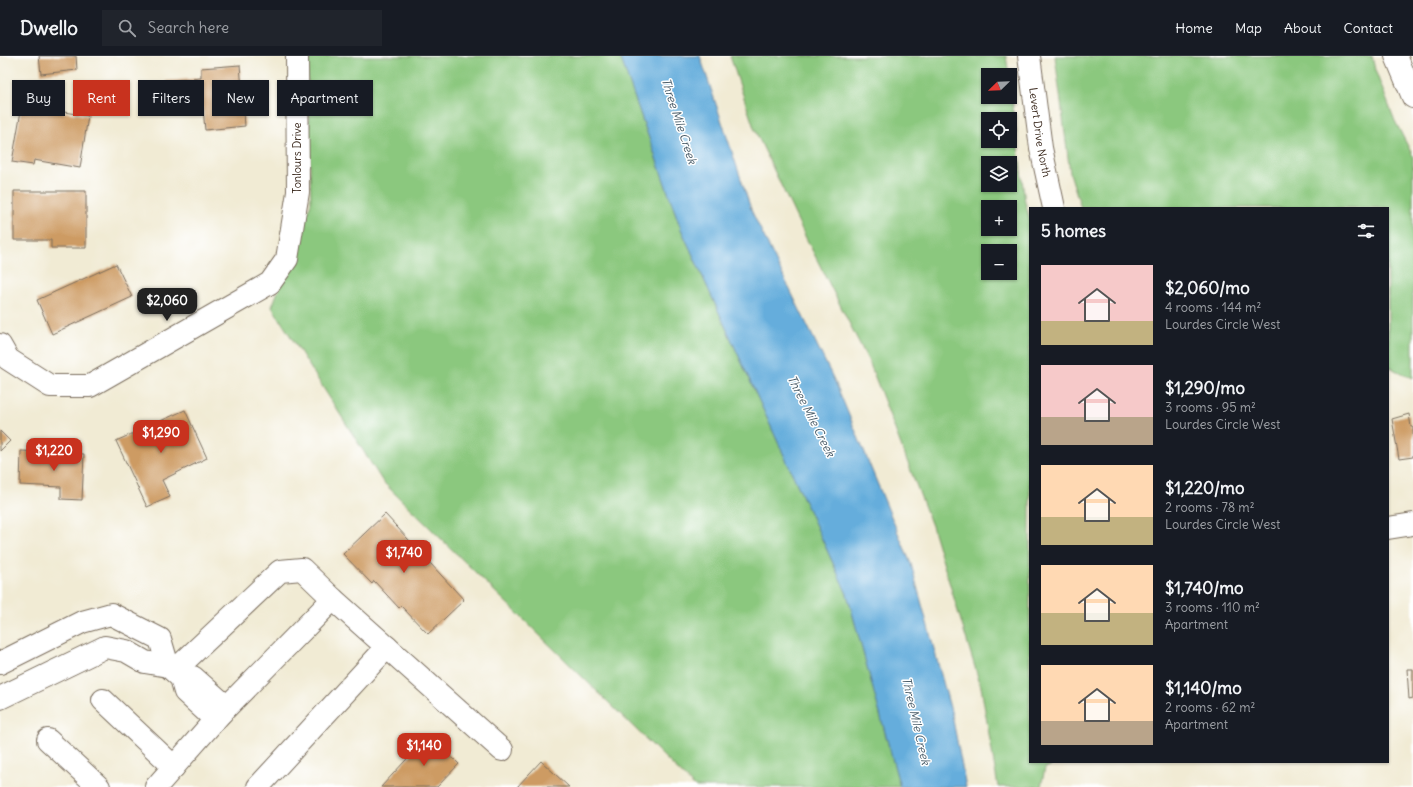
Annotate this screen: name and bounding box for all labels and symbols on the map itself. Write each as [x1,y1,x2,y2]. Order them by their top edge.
north arrow [981,68,1017,104]
water label: Three Mile Creek [659,76,701,166]
street label: Levert Drive North [1026,86,1054,178]
street label: Tonlours Drive [290,123,304,193]
pin: $2,060 [134,288,200,322]
water label: Three Mile Creek [784,373,839,460]
pin: $1,290 [128,420,194,454]
pin: $1,220 [21,438,87,472]
pin: $1,740 [371,540,437,574]
water label: Three Mile Creek [899,676,934,767]
pin: $1,140 [391,733,457,767]

